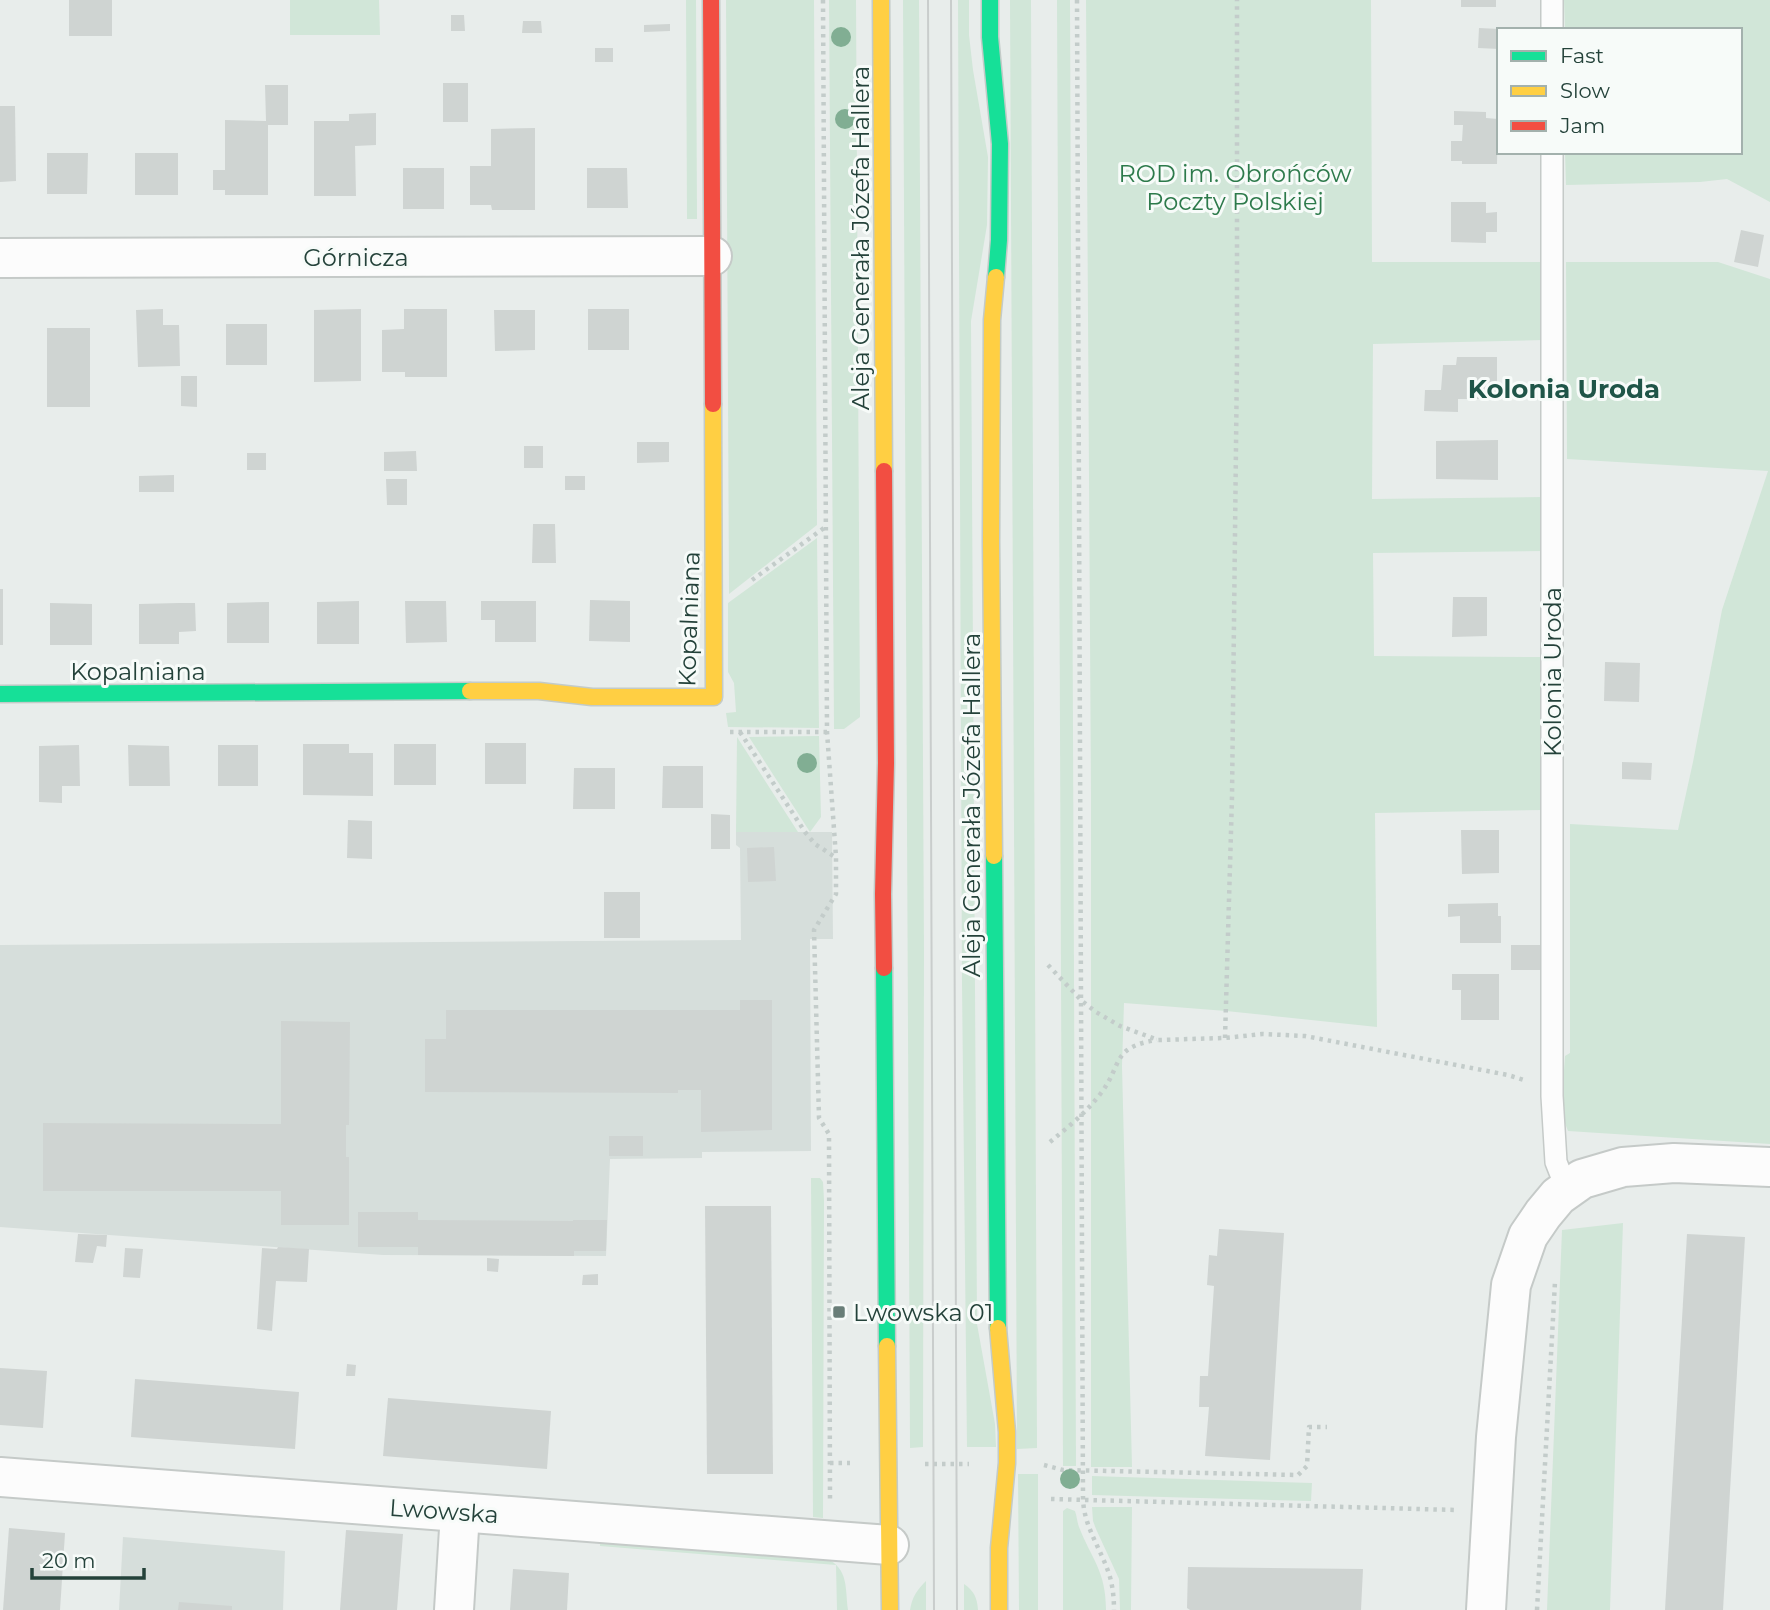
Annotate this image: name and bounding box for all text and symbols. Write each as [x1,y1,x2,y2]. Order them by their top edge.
legend [1497,28,1742,154]
text: Fast [1560,43,1604,68]
street label: Aleja Generała Józefa Hallera [846,66,875,410]
text: Slow [1560,78,1610,103]
text: Jam [1559,113,1605,138]
park label: ROD im. Obrońców Poczty Polskiej [1119,159,1351,216]
street label: Górnicza [303,243,409,272]
district label: Kolonia Uroda [1468,373,1660,405]
street label: Kopalniana [672,551,706,687]
street label: Kolonia Uroda [1538,587,1567,757]
street label: Aleja Generała Józefa Hallera [957,633,986,977]
street label: Kopalniana [70,657,206,686]
place label: Lwowska 01 [853,1298,993,1327]
marker: Lwowska 01 [831,1304,847,1320]
street label: Lwowska [388,1493,500,1529]
scale bar [32,1536,144,1580]
text: 20 m [42,1548,96,1573]

